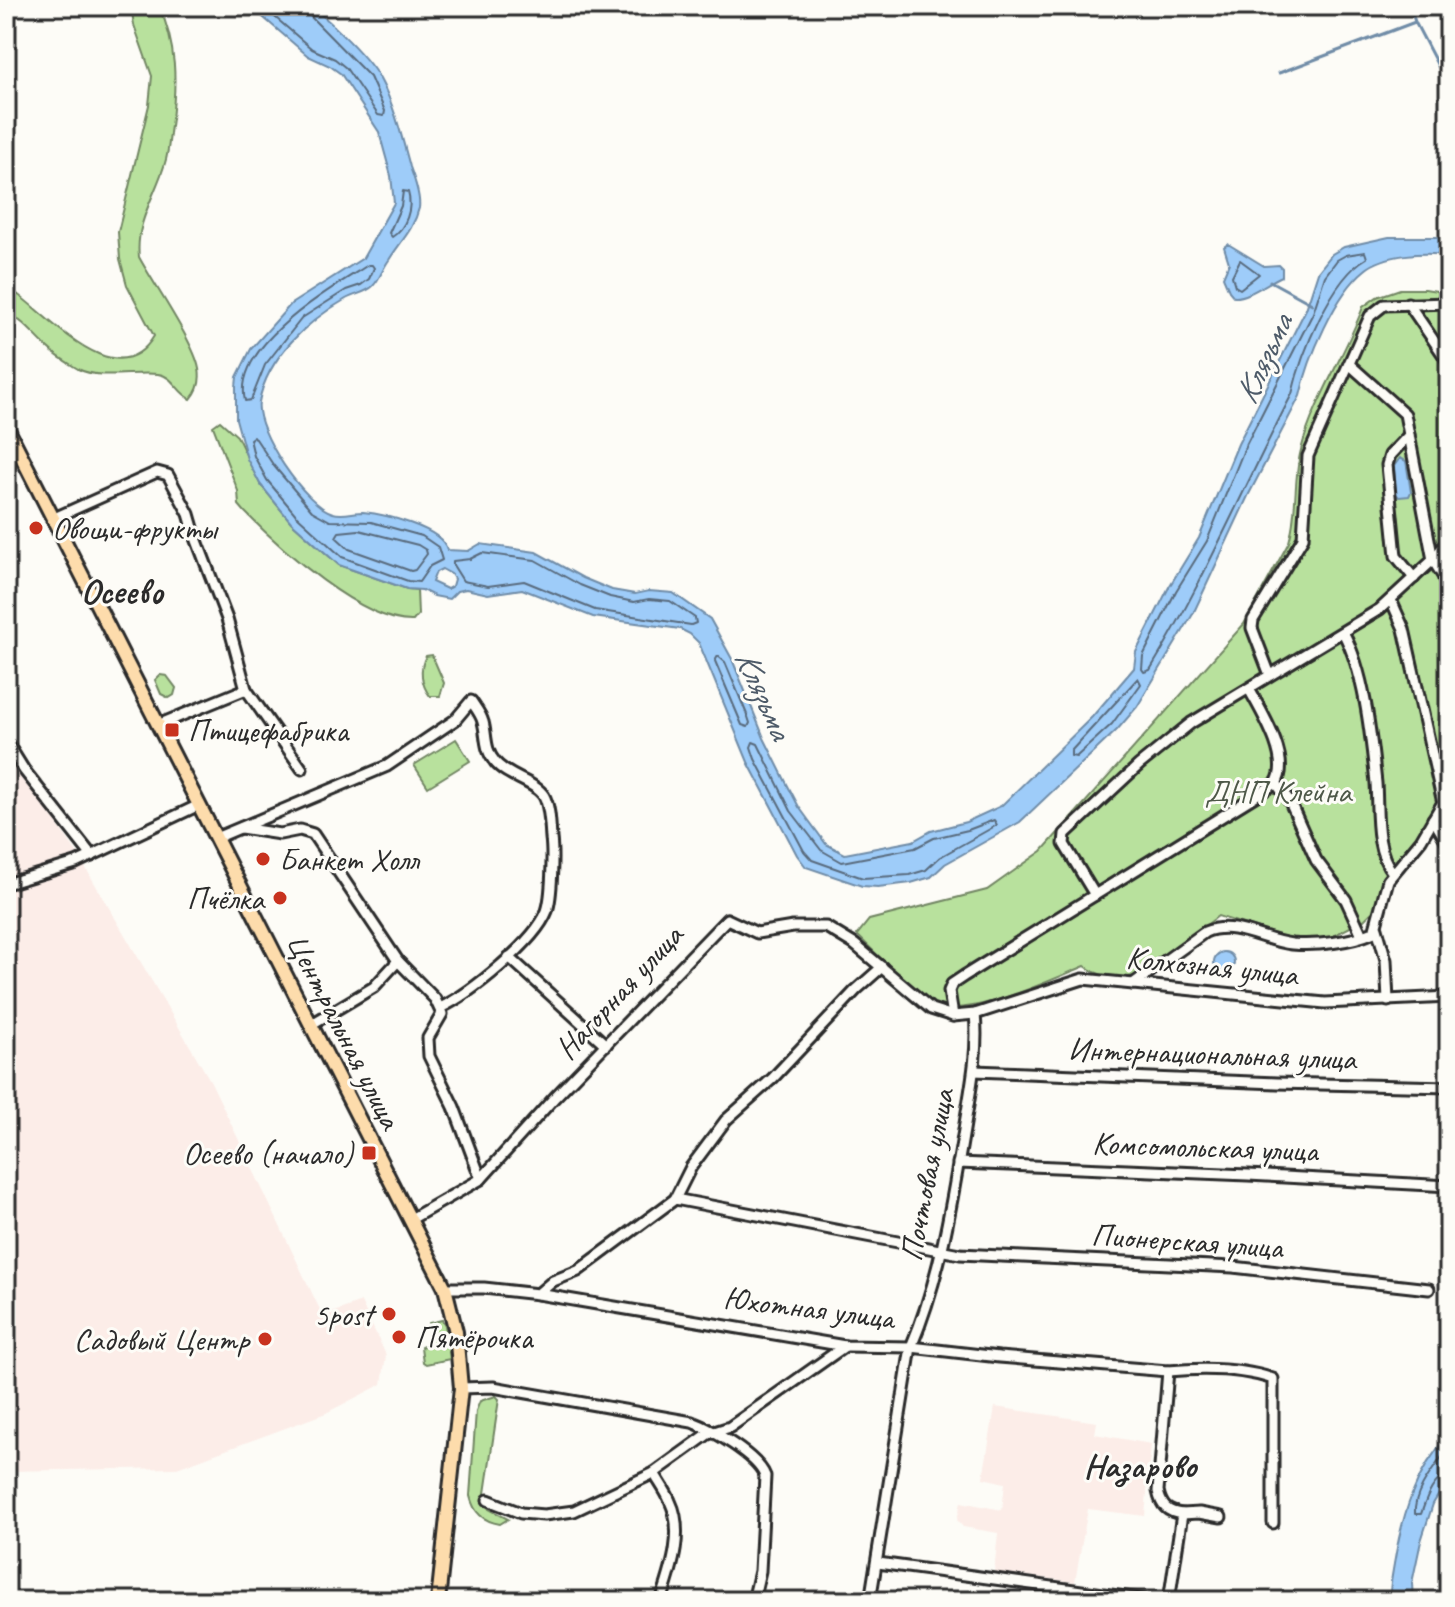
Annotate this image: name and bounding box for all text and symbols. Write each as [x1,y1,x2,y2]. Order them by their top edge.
water label: Клязьма [1224,305,1304,410]
place label: Овощи-фрукты [52,508,219,549]
marker: Овощи-фрукты [27,519,45,537]
district label: Осеево [81,568,165,614]
water label: Клязьма [725,643,804,748]
place label: Птицефабрика [188,710,350,751]
marker: Птицефабрика [163,721,181,739]
park label: ДНП Клейна [1205,771,1353,812]
place label: Банкет Холл [279,839,421,880]
marker: Банкет Холл [254,850,272,868]
place label: Пчёлка [187,878,266,919]
marker: Пчёлка [271,889,289,907]
street label: Нагорная улица [546,914,693,1068]
street label: Центральная улица [277,926,412,1138]
street label: Колхозная улица [1124,937,1302,996]
street label: Интернациональная улица [1067,1028,1359,1080]
street label: Почтовая улица [890,1084,964,1264]
street label: Комсомольская улица [1092,1123,1321,1171]
place label: Осеево (начало) [183,1133,354,1174]
marker: Осеево (начало) [360,1144,378,1162]
street label: Пионерская улица [1090,1214,1286,1268]
street label: Юхотная улица [722,1277,899,1339]
place label: 5post [314,1294,377,1335]
marker: 5post [380,1305,398,1323]
place label: Пятёрочка [415,1317,534,1358]
place label: Садовый Центр [74,1319,251,1360]
marker: Пятёрочка [390,1328,408,1346]
marker: Садовый Центр [256,1330,274,1348]
district label: Назарово [1084,1444,1199,1488]

